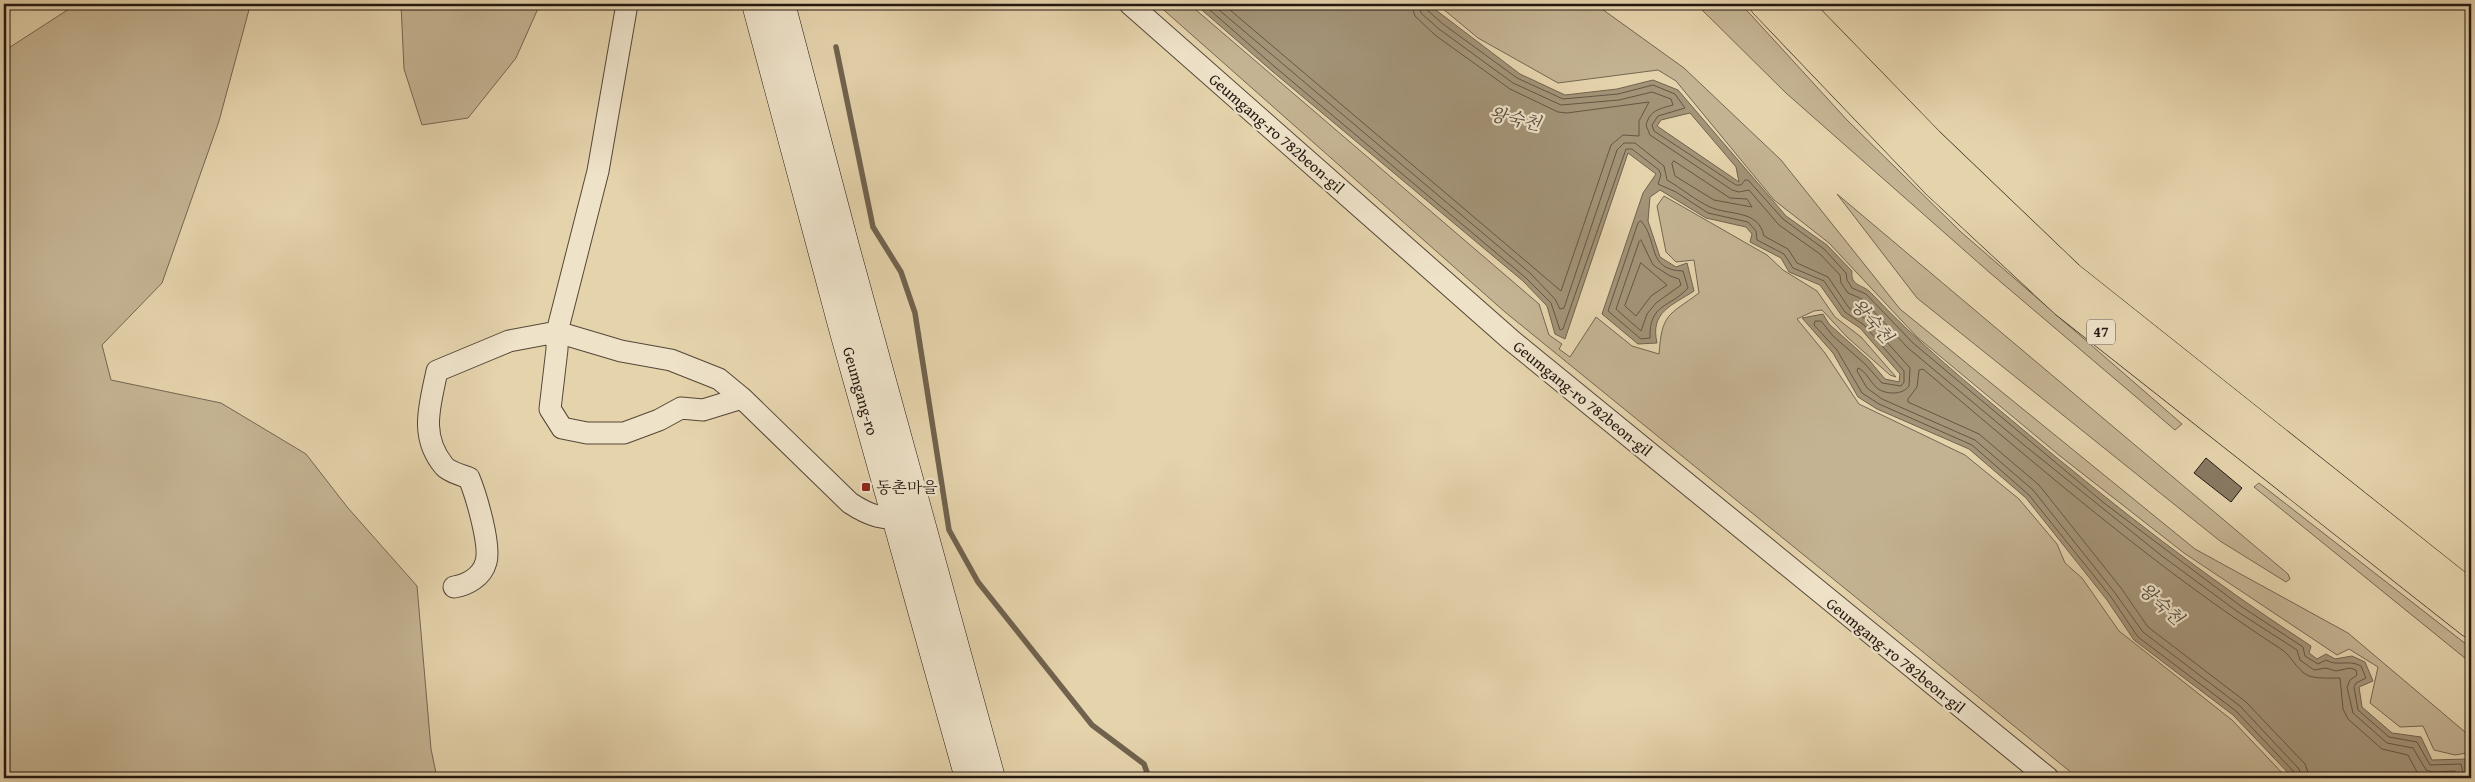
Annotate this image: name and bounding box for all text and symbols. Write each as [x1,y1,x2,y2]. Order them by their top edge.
street label: Geumgang-ro 782beon-gil [1204,67,1351,199]
water label: 왕숙천 [1487,100,1545,137]
water label: 왕숙천 [1845,292,1901,350]
road number: 47 [2087,320,2115,344]
street label: Geumgang-ro 782beon-gil [1508,334,1658,462]
street label: Geumgang-ro [837,344,885,438]
place label: 동촌마을 [876,475,938,499]
marker: 동촌마을 [860,481,872,493]
water label: 왕숙천 [2133,576,2191,632]
street label: Geumgang-ro 782beon-gil [1821,591,1971,719]

